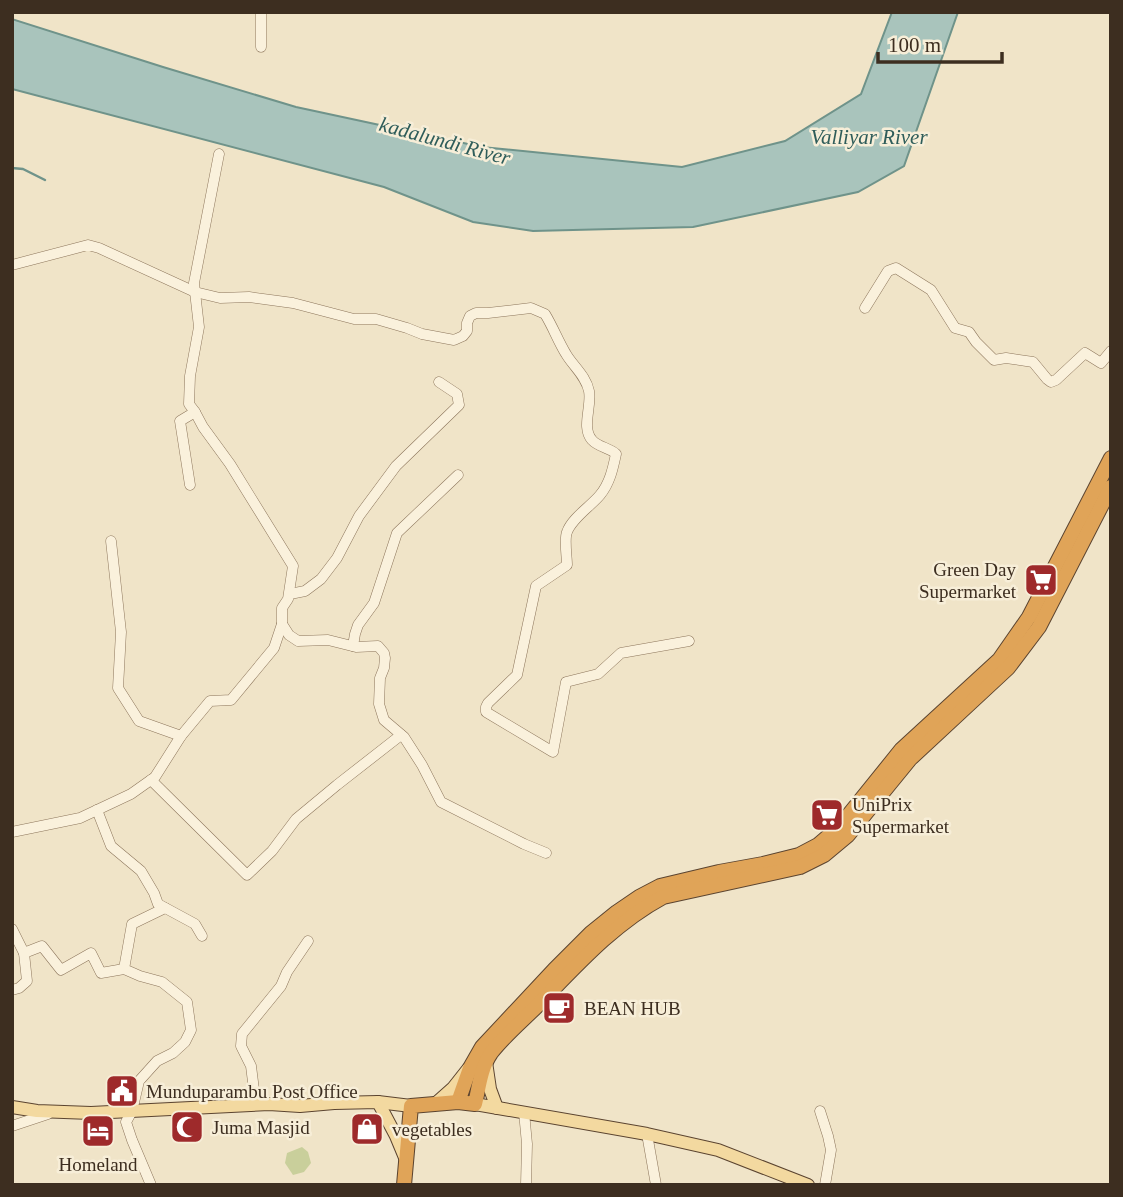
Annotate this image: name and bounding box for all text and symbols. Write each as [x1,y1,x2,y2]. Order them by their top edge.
scale bar [878,21,1002,65]
text: 100 m [888,33,941,57]
water label: kadalundi River [377,112,514,170]
water label: Valliyar River [810,125,928,149]
place label: Green Day Supermarket [919,559,1017,602]
supermarket icon: Green Day Supermarket [1022,561,1060,599]
place label: UniPrix Supermarket [852,794,950,837]
supermarket icon: UniPrix Supermarket [808,796,846,834]
cafe icon: BEAN HUB [540,989,578,1027]
place label: BEAN HUB [584,998,681,1019]
public building icon: Munduparambu Post Office [103,1072,141,1110]
place label: Munduparambu Post Office [146,1081,358,1102]
mosque icon: Juma Masjid [168,1108,206,1146]
shop icon: vegetables [348,1110,386,1148]
hotel icon: Homeland [79,1112,117,1150]
place label: Juma Masjid [212,1117,310,1138]
place label: vegetables [392,1119,472,1140]
place label: Homeland [58,1154,138,1175]

